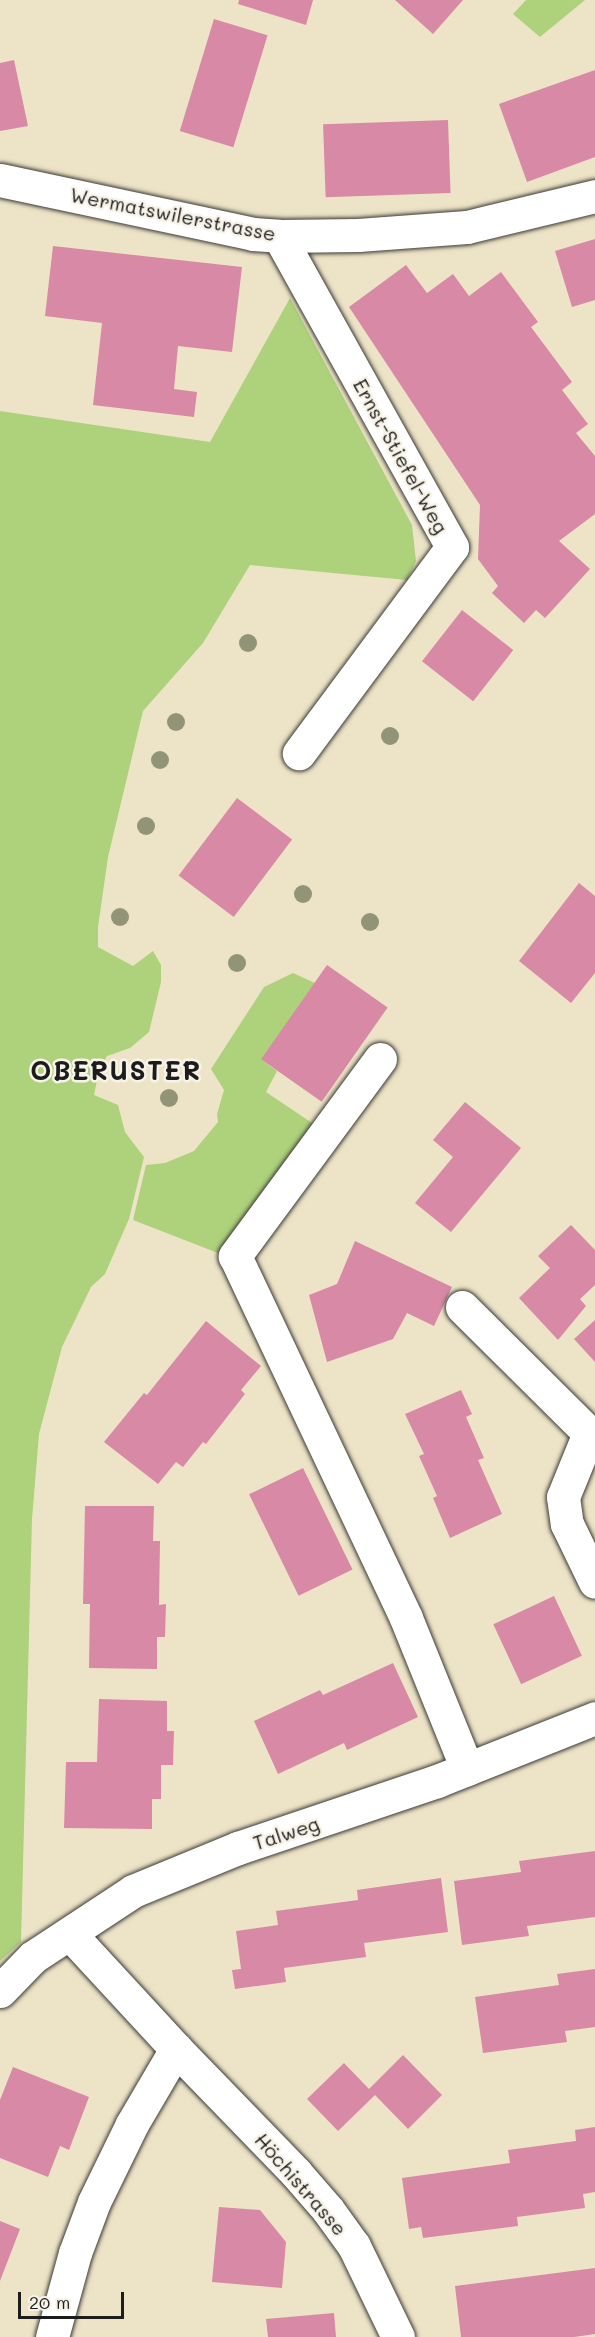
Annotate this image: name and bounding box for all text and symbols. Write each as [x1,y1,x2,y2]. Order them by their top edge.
street label: Wermatswilerstrasse [68,182,278,246]
street label: Ernst-Stiefel-Weg [349,374,453,538]
district label: OBERUSTER [30,1055,202,1087]
street label: Talweg [250,1811,322,1855]
street label: Höchistrasse [250,2128,352,2240]
scale bar [21,2280,128,2318]
text: 20 m [29,2290,70,2314]

